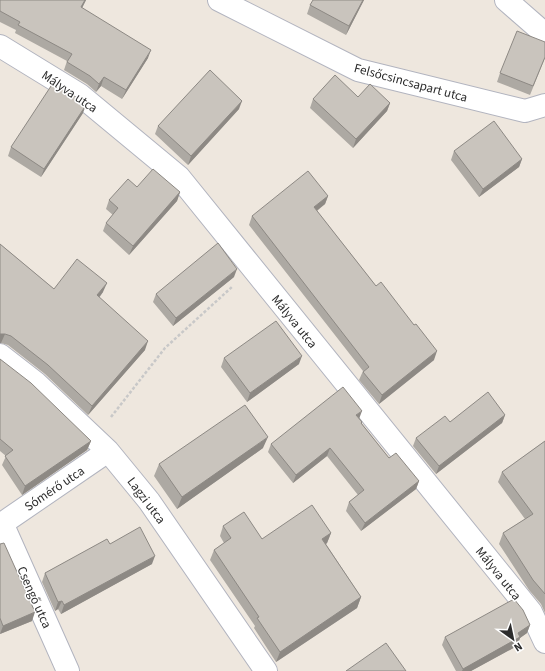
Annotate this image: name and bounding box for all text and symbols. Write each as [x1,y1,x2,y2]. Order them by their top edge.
street label: Felsőcsincsapart utca [352,59,470,107]
street label: Mályva utca [38,66,101,117]
street label: Mályva utca [267,291,321,352]
street label: Sómérő utca [21,462,88,516]
street label: Lagzi utca [123,474,170,528]
street label: Mályva utca [471,543,525,604]
street label: Csengő utca [12,564,56,631]
north arrow [493,619,533,659]
text: N [511,639,525,655]

